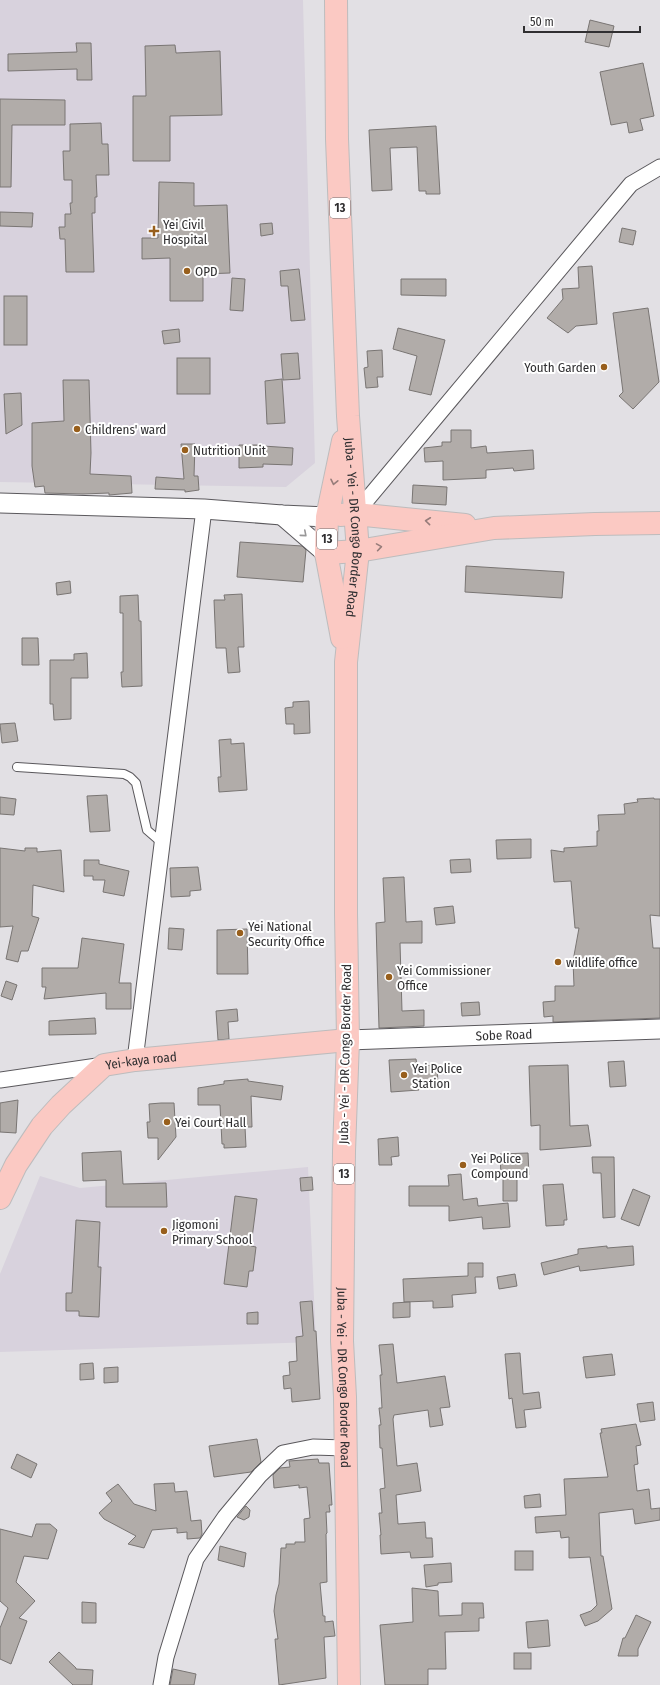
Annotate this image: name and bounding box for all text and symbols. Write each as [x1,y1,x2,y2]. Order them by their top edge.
scale bar [524,8,640,34]
text: 50 m [530,15,554,29]
road number: 13 [330,198,350,218]
place label: Yei Civil Hospital [163,217,208,247]
marker: Yei Civil Hospital [148,225,160,237]
place label: OPD [195,264,218,279]
marker: OPD [182,266,192,276]
place label: Youth Garden [524,360,596,375]
marker: Youth Garden [599,362,609,372]
place label: Childrens' ward [85,422,166,437]
marker: Childrens' ward [72,424,82,434]
street label: Juba - Yei - DR Congo Border Road [342,437,366,618]
place label: Nutrition Unit [193,443,267,458]
marker: Nutrition Unit [180,445,190,455]
one-way arrow [331,478,339,485]
one-way arrow [425,517,431,526]
one-way arrow [300,529,307,536]
road number: 13 [317,529,337,549]
one-way arrow [376,543,382,552]
place label: Yei National Security Office [248,919,325,949]
marker: Yei National Security Office [235,928,245,938]
place label: wildlife office [566,955,638,970]
marker: wildlife office [553,957,563,967]
place label: Yei Commissioner Office [397,963,491,993]
street label: Juba - Yei - DR Congo Border Road [336,964,354,1144]
marker: Yei Commissioner Office [384,972,394,982]
street label: Sobe Road [475,1026,532,1043]
street label: Yei-kaya road [104,1049,177,1072]
place label: Yei Police Station [412,1061,462,1091]
marker: Yei Police Station [399,1070,409,1080]
place label: Yei Court Hall [175,1115,247,1130]
marker: Yei Court Hall [162,1117,172,1127]
place label: Yei Police Compound [471,1151,529,1181]
marker: Yei Police Compound [458,1160,468,1170]
road number: 13 [334,1164,354,1184]
place label: Jigomoni Primary School [172,1217,253,1247]
marker: Jigomoni Primary School [159,1226,169,1236]
street label: Juba - Yei - DR Congo Border Road [334,1287,353,1468]

